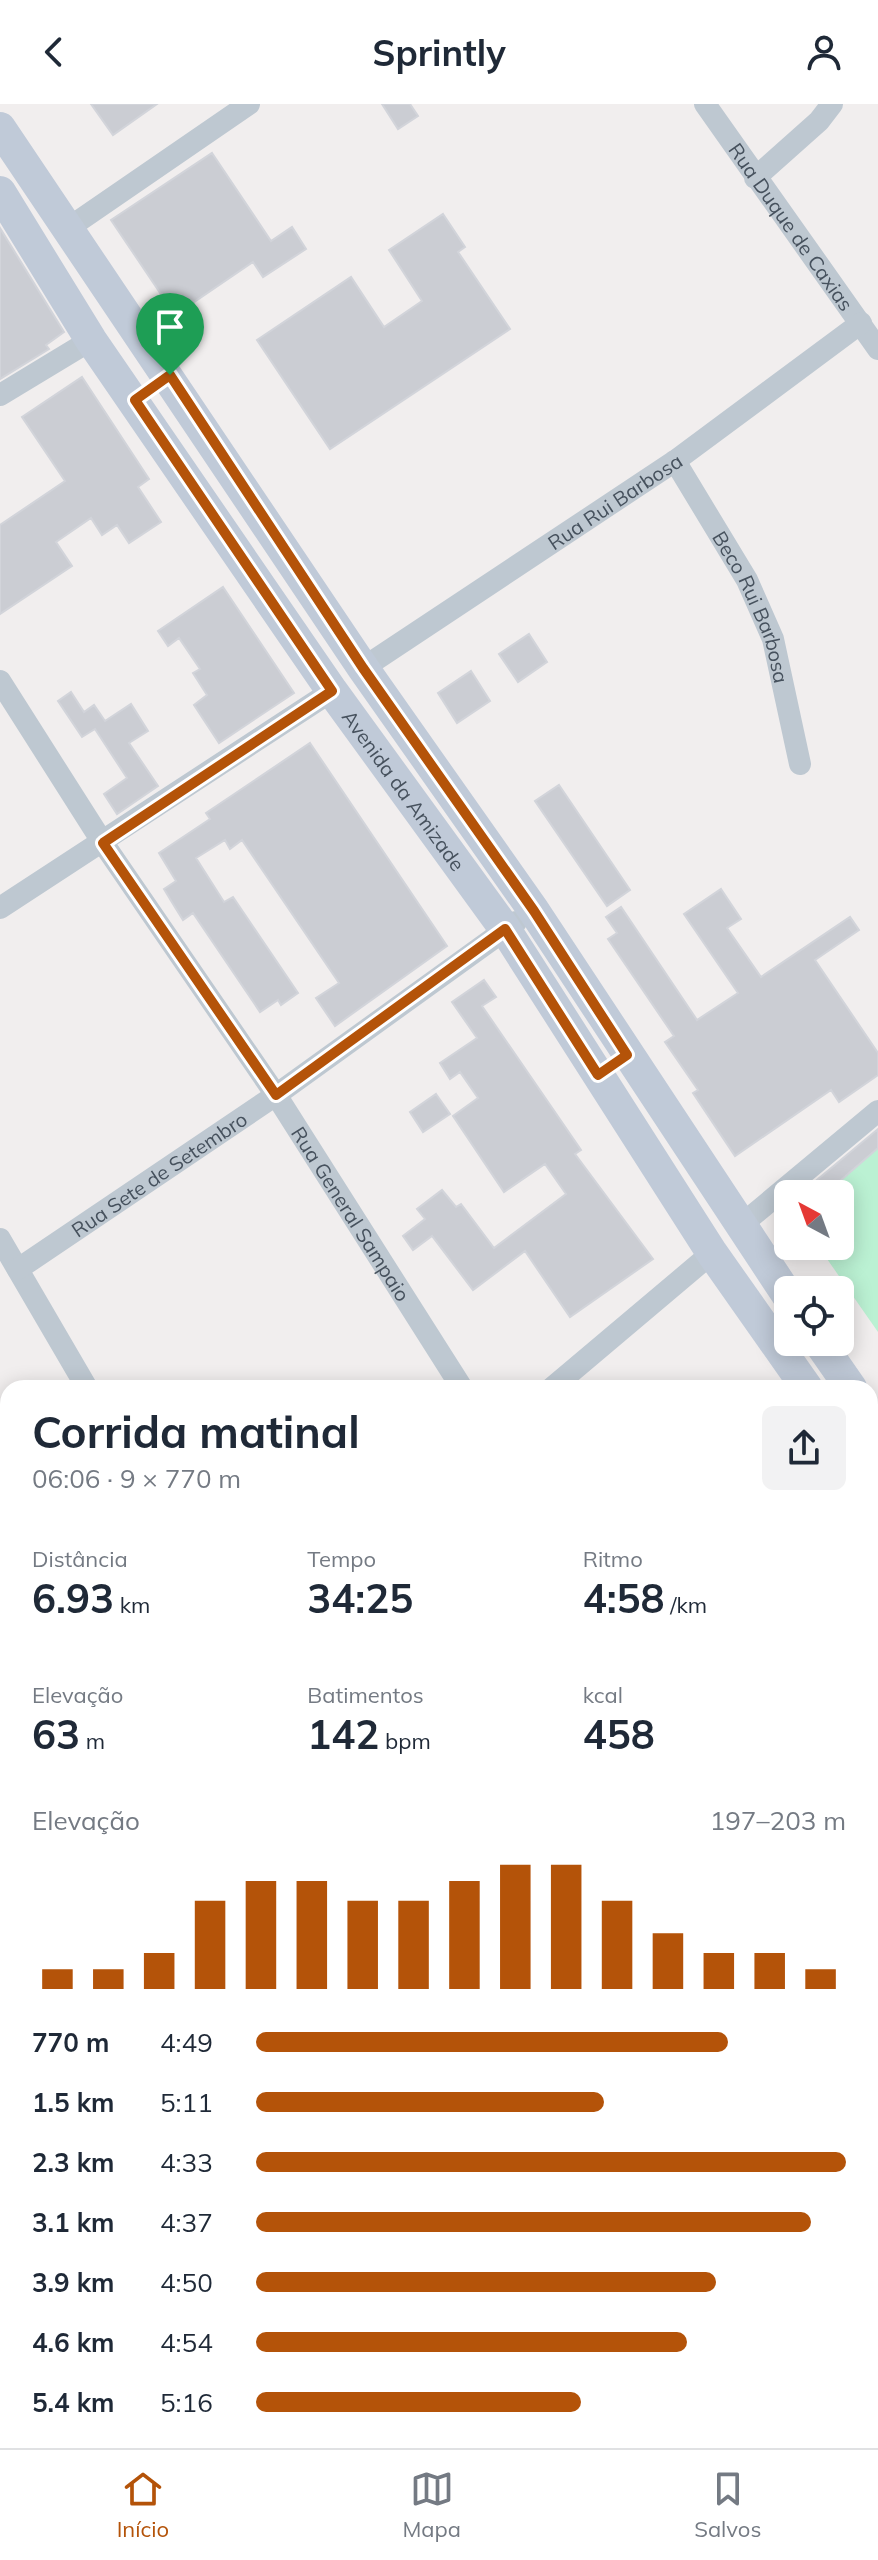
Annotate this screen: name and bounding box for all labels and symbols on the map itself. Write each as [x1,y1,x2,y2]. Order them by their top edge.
street label: Rua Duque de Caxias [724,138,859,315]
pin [136,293,204,375]
street label: Rua Rui Barbosa [543,447,687,555]
street label: Beco Rui Barbosa [708,526,795,685]
street label: Avenida da Amizade [337,705,471,875]
street label: Rua Sete de Setembro [66,1106,251,1242]
street label: Rua General Sampaio [286,1121,416,1306]
north arrow [774,1180,854,1260]

